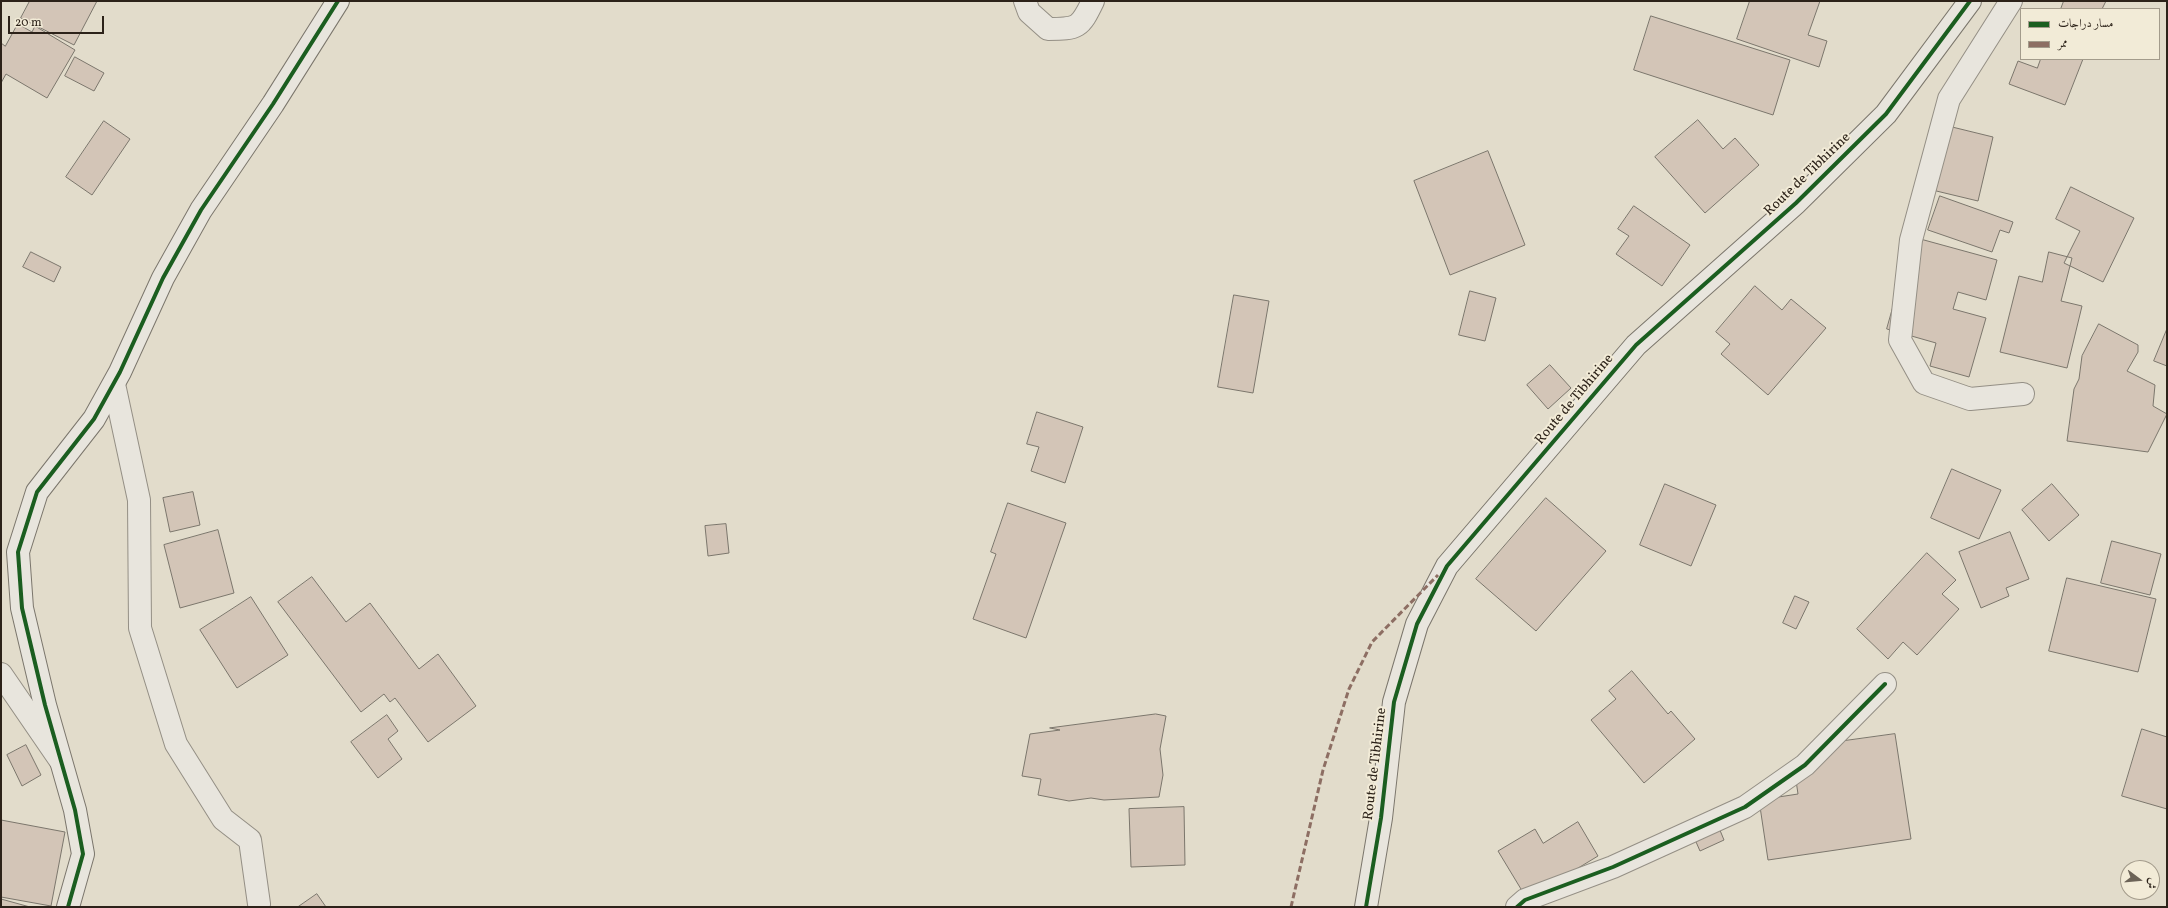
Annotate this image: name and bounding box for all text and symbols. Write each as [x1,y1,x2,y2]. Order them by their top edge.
scale bar [10,8,106,34]
legend [2020,8,2160,60]
text: 20 m [15,15,42,31]
text: مسار دراجات [2058,16,2113,32]
text: ممر [2058,36,2068,52]
street label: Route de Tibhirine [1762,130,1854,220]
street label: Route de Tibhirine [1532,351,1618,449]
street label: Route de Tibhirine [1361,707,1391,821]
north arrow [2120,860,2160,900]
text: ش [2142,876,2160,890]

